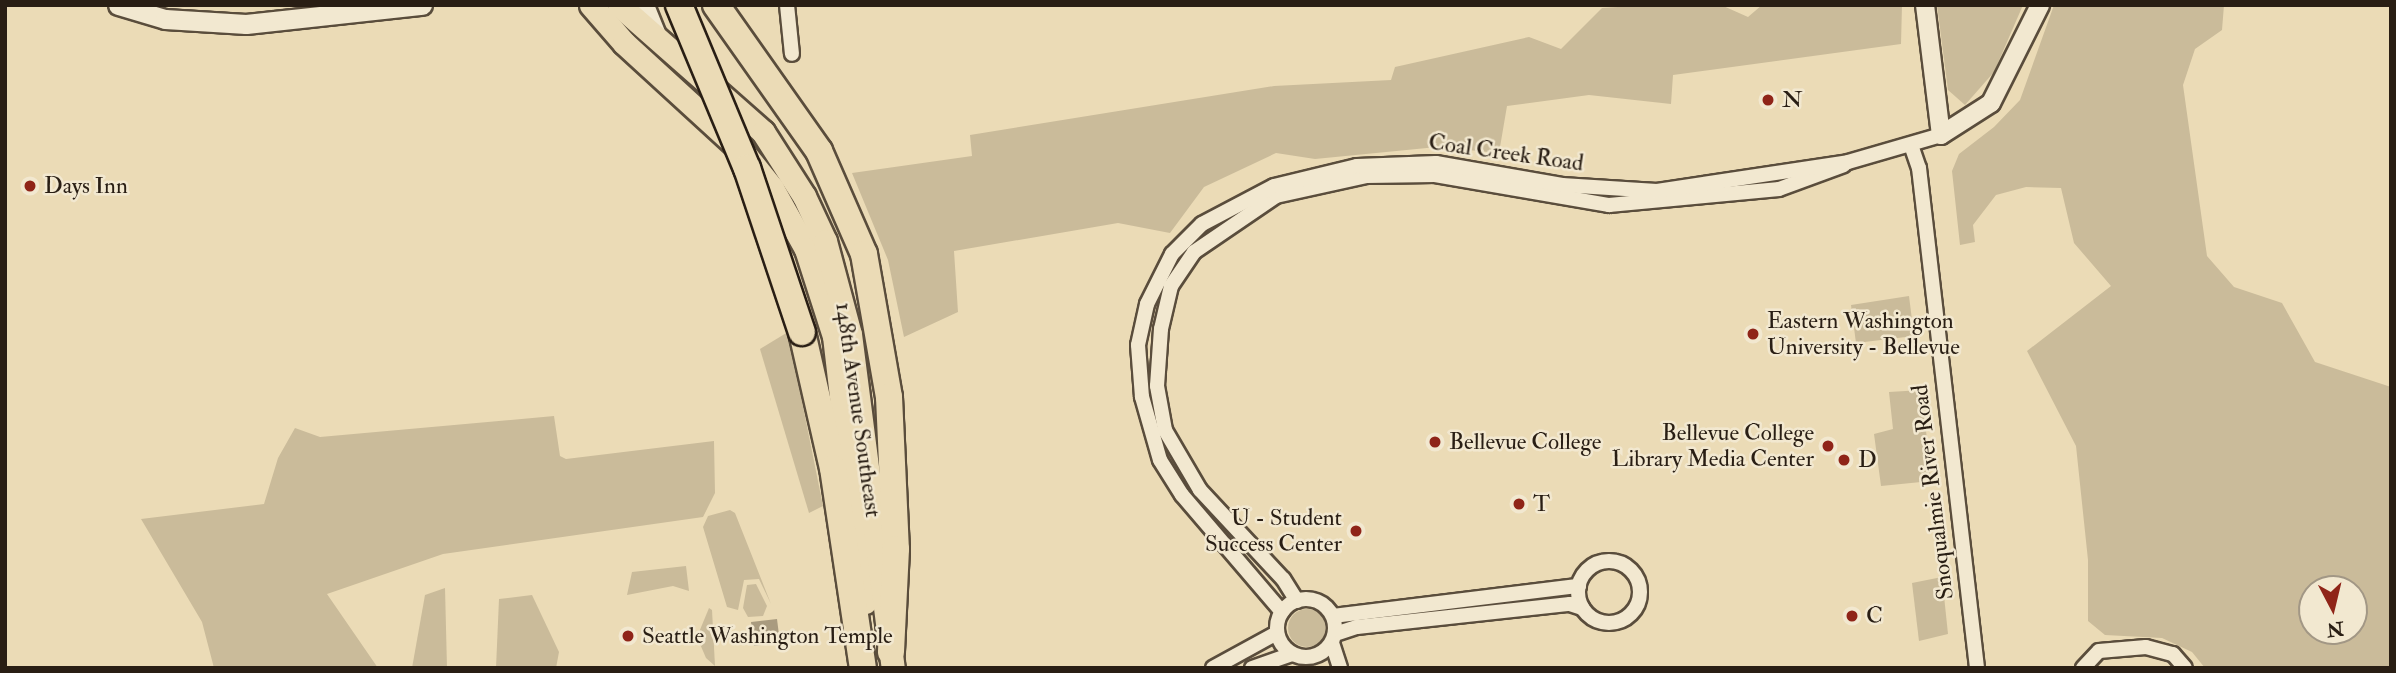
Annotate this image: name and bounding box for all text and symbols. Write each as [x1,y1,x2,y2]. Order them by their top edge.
place label: N [1782,86,1803,114]
marker: N [1760,92,1776,108]
street label: Coal Creek Road [1427,128,1585,178]
place label: Days Inn [44,172,128,200]
marker: Days Inn [22,178,38,194]
street label: 148th Avenue Southeast [829,301,887,519]
place label: Eastern Washington University - Bellevue [1767,307,1960,361]
marker: Eastern Washington University - Bellevue [1745,326,1761,342]
street label: Snoqualmie River Road [1906,383,1960,601]
place label: Bellevue College Library Media Center [1612,419,1814,473]
place label: Bellevue College [1449,428,1601,456]
marker: Bellevue College [1427,434,1443,450]
marker: Bellevue College Library Media Center [1820,438,1836,454]
place label: D [1858,446,1877,474]
marker: D [1836,452,1852,468]
place label: T [1533,490,1550,518]
marker: T [1511,496,1527,512]
place label: U - Student Success Center [1205,504,1342,558]
marker: U - Student Success Center [1348,523,1364,539]
north arrow [2298,575,2368,645]
place label: C [1866,602,1883,630]
marker: C [1844,608,1860,624]
text: N [2325,616,2345,642]
place label: Seattle Washington Temple [642,622,893,650]
marker: Seattle Washington Temple [620,628,636,644]

